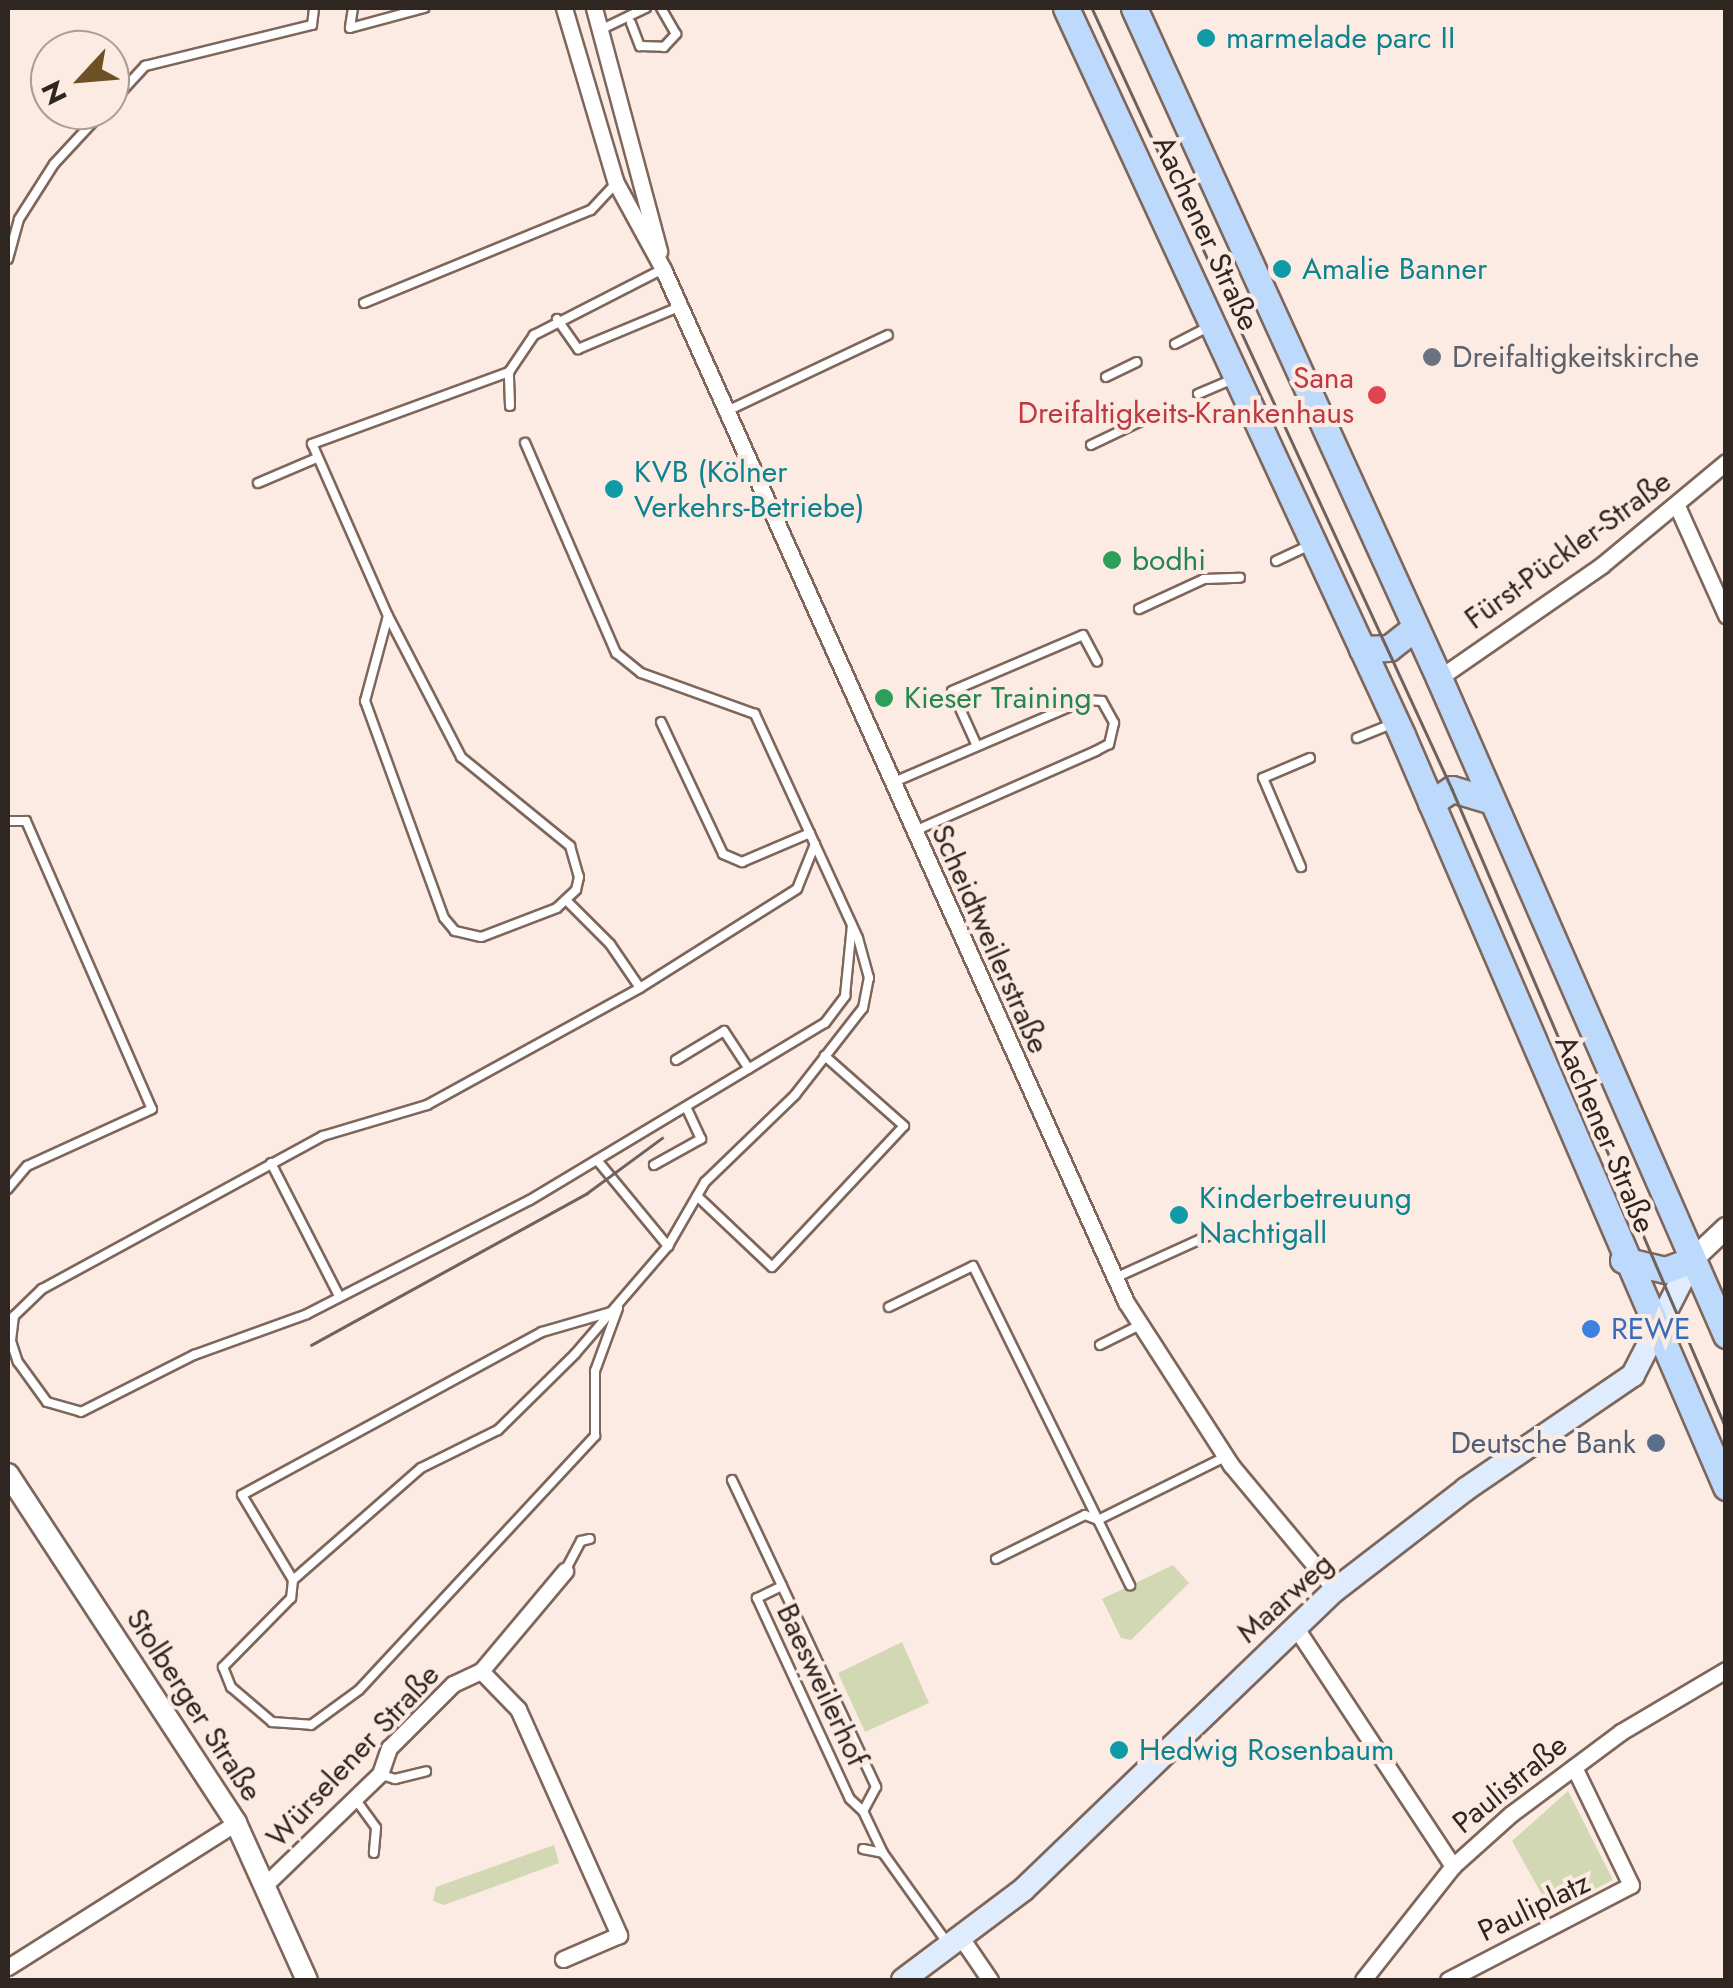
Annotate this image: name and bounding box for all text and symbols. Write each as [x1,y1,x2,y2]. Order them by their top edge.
place label: marmelade parc II [1226,20,1455,56]
marker: marmelade parc II [1195,27,1217,49]
north arrow [30,30,130,130]
text: N [31,74,78,111]
street label: Aachener Straße [1145,130,1267,336]
place label: Amalie Banner [1302,251,1487,287]
marker: Amalie Banner [1271,258,1293,280]
place label: Dreifaltigkeitskirche [1452,339,1699,375]
marker: Dreifaltigkeitskirche [1421,346,1443,368]
place label: Sana Dreifaltigkeits-Krankenhaus [1018,360,1354,430]
marker: Sana Dreifaltigkeits-Krankenhaus [1364,382,1390,408]
place label: KVB (Kölner Verkehrs-Betriebe) [634,454,865,524]
street label: Fürst-Pückler-Straße [1458,463,1678,637]
marker: KVB (Kölner Verkehrs-Betriebe) [603,478,625,500]
place label: bodhi [1132,542,1206,578]
marker: bodhi [1101,549,1123,571]
place label: Kieser Training [904,680,1091,716]
marker: Kieser Training [873,687,895,709]
street label: Scheidtweilerstraße [923,819,1057,1059]
street label: Aachener Straße [1547,1030,1663,1238]
place label: Kinderbetreuung Nachtigall [1199,1180,1412,1250]
marker: Kinderbetreuung Nachtigall [1168,1204,1190,1226]
place label: REWE [1611,1311,1690,1347]
marker: REWE [1580,1318,1602,1340]
place label: Deutsche Bank [1450,1425,1636,1461]
marker: Deutsche Bank [1645,1432,1667,1454]
street label: Maarweg [1230,1546,1340,1650]
street label: Baesweilerhof [769,1598,875,1772]
street label: Stolberger Straße [118,1602,270,1808]
street label: Würselener Straße [259,1657,447,1855]
street label: Paulistraße [1446,1727,1574,1841]
place label: Hedwig Rosenbaum [1139,1732,1394,1768]
marker: Hedwig Rosenbaum [1108,1739,1130,1761]
street label: Pauliplatz [1472,1865,1596,1949]

